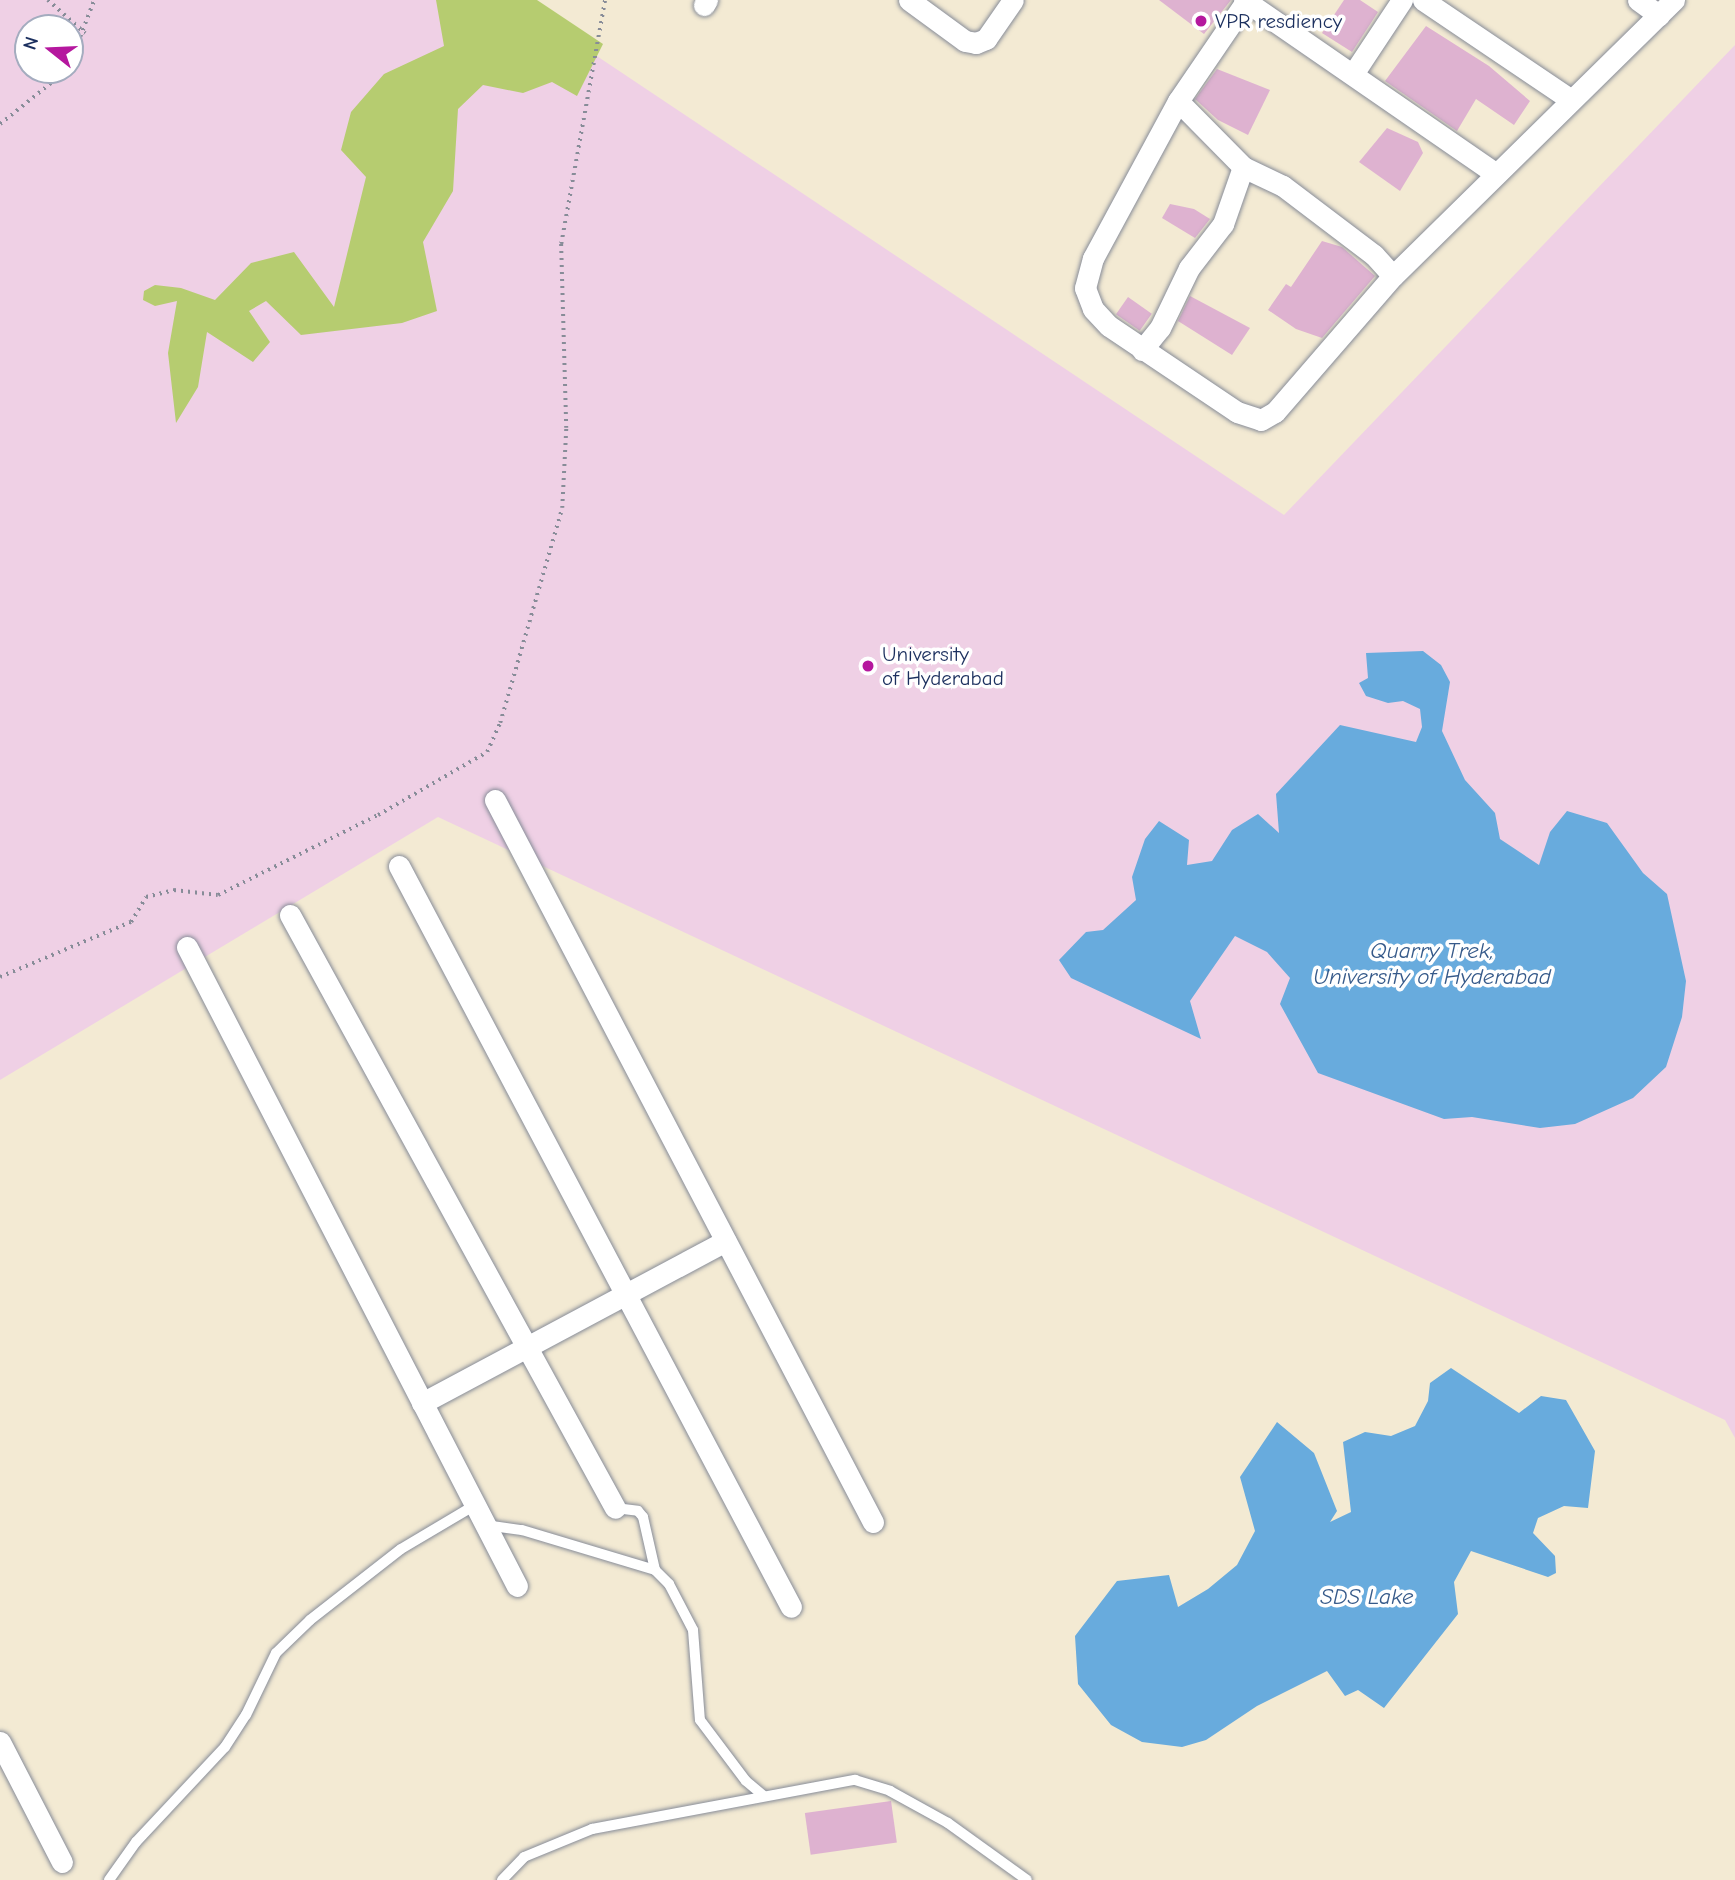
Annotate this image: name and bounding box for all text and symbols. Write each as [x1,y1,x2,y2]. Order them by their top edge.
place label: VPR resdiency [1215,8,1342,34]
marker: VPR resdiency [1193,13,1209,29]
north arrow [14,14,84,84]
text: N [19,34,43,52]
place label: University of Hyderabad [882,641,1004,691]
marker: University of Hyderabad [860,658,876,674]
water label: Quarry Trek, University of Hyderabad [1313,937,1551,991]
water label: SDS Lake [1320,1583,1414,1611]

